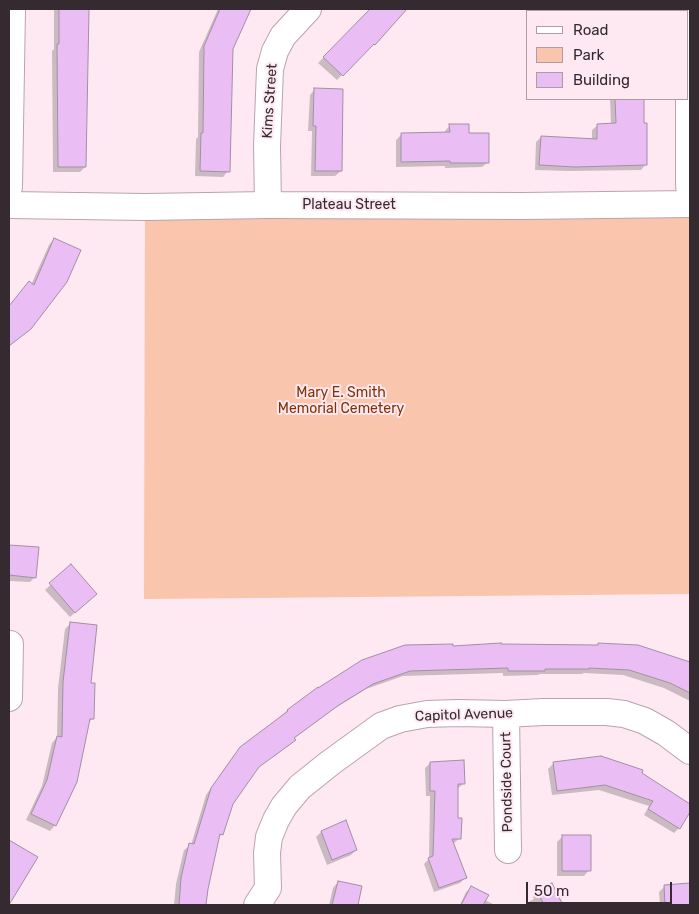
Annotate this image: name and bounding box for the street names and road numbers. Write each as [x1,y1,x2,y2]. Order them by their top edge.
street label: Kims Street [259,63,281,139]
street label: Plateau Street [302,197,396,213]
street label: Capitol Avenue [415,705,513,725]
street label: Pondside Court [498,732,516,832]

